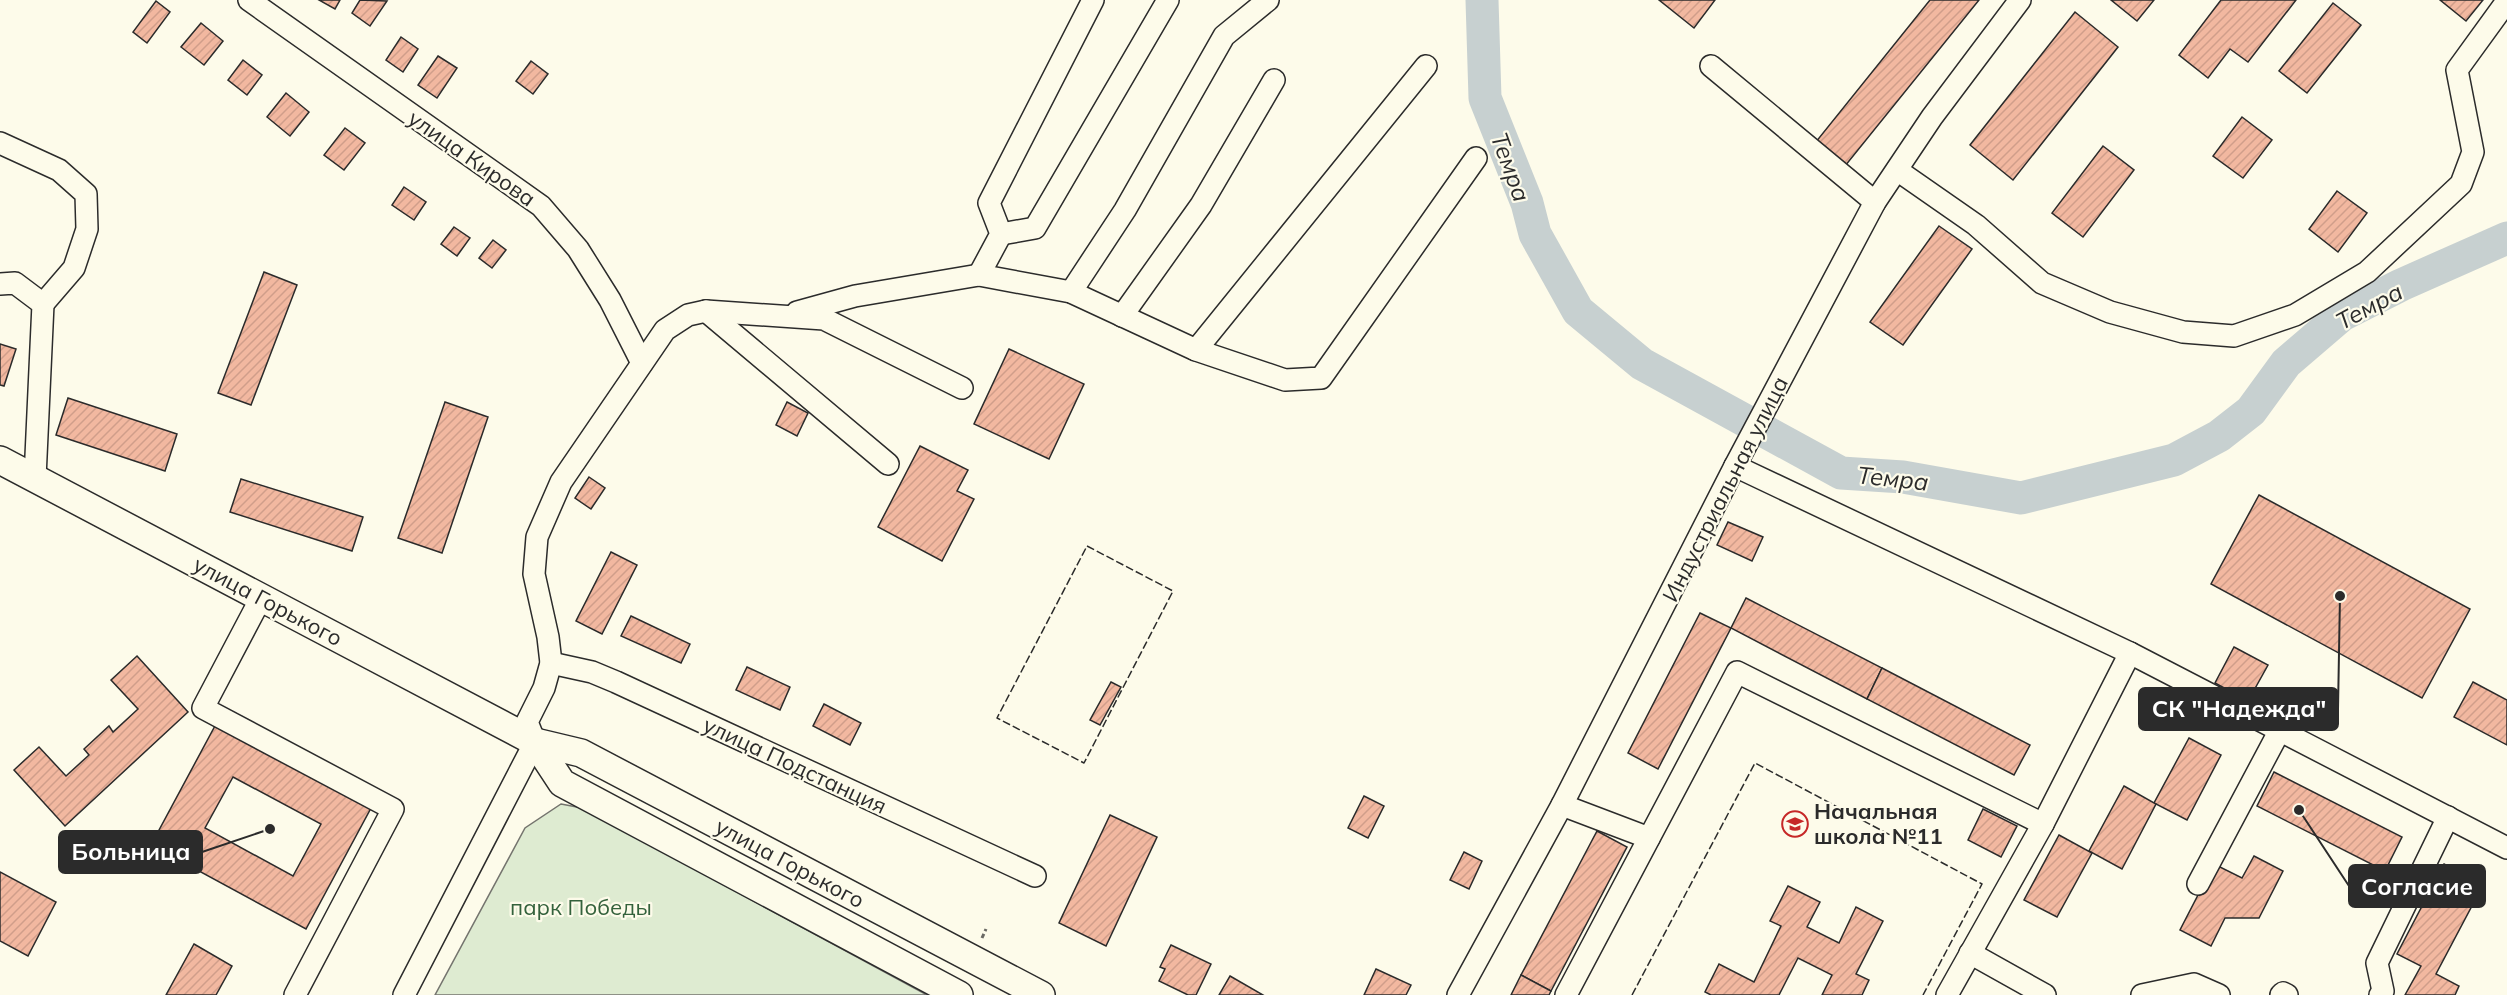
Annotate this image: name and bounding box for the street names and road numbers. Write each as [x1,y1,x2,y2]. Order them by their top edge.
street label: улица Кирова [403,104,541,212]
street label: Индустриальная улица [1656,372,1794,606]
street label: улица Горького [189,550,347,652]
street label: улица Подстанция [699,710,891,820]
street label: улица Горького [711,812,869,914]

